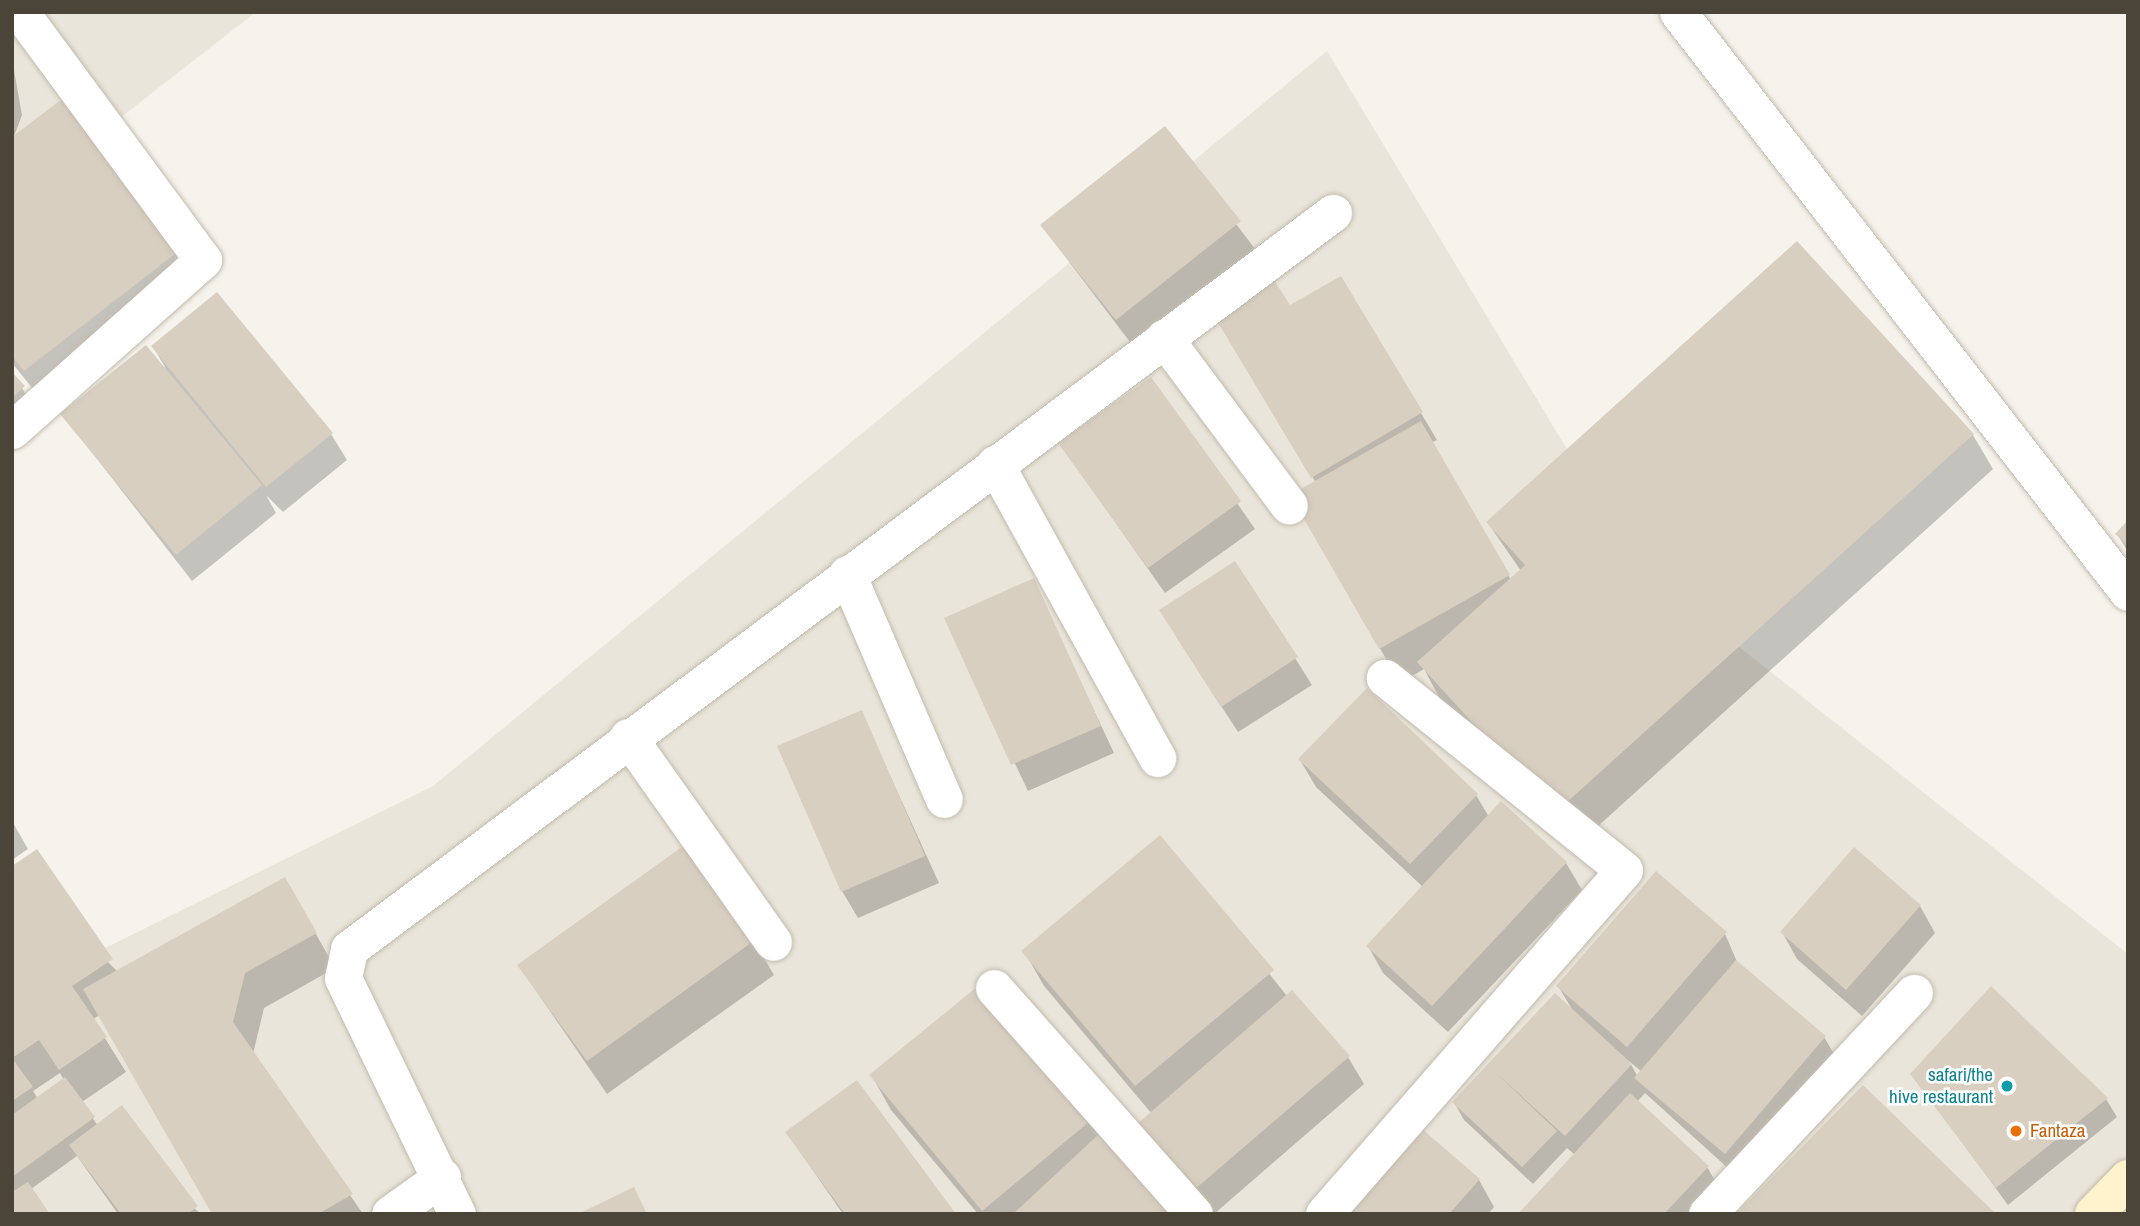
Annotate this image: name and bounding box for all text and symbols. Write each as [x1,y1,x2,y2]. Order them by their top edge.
place label: safari/the hive restaurant [1889,1064,1993,1108]
marker: safari/the hive restaurant [1999,1078,2015,1094]
place label: Fantaza [2030,1120,2086,1142]
marker: Fantaza [2008,1123,2024,1139]

